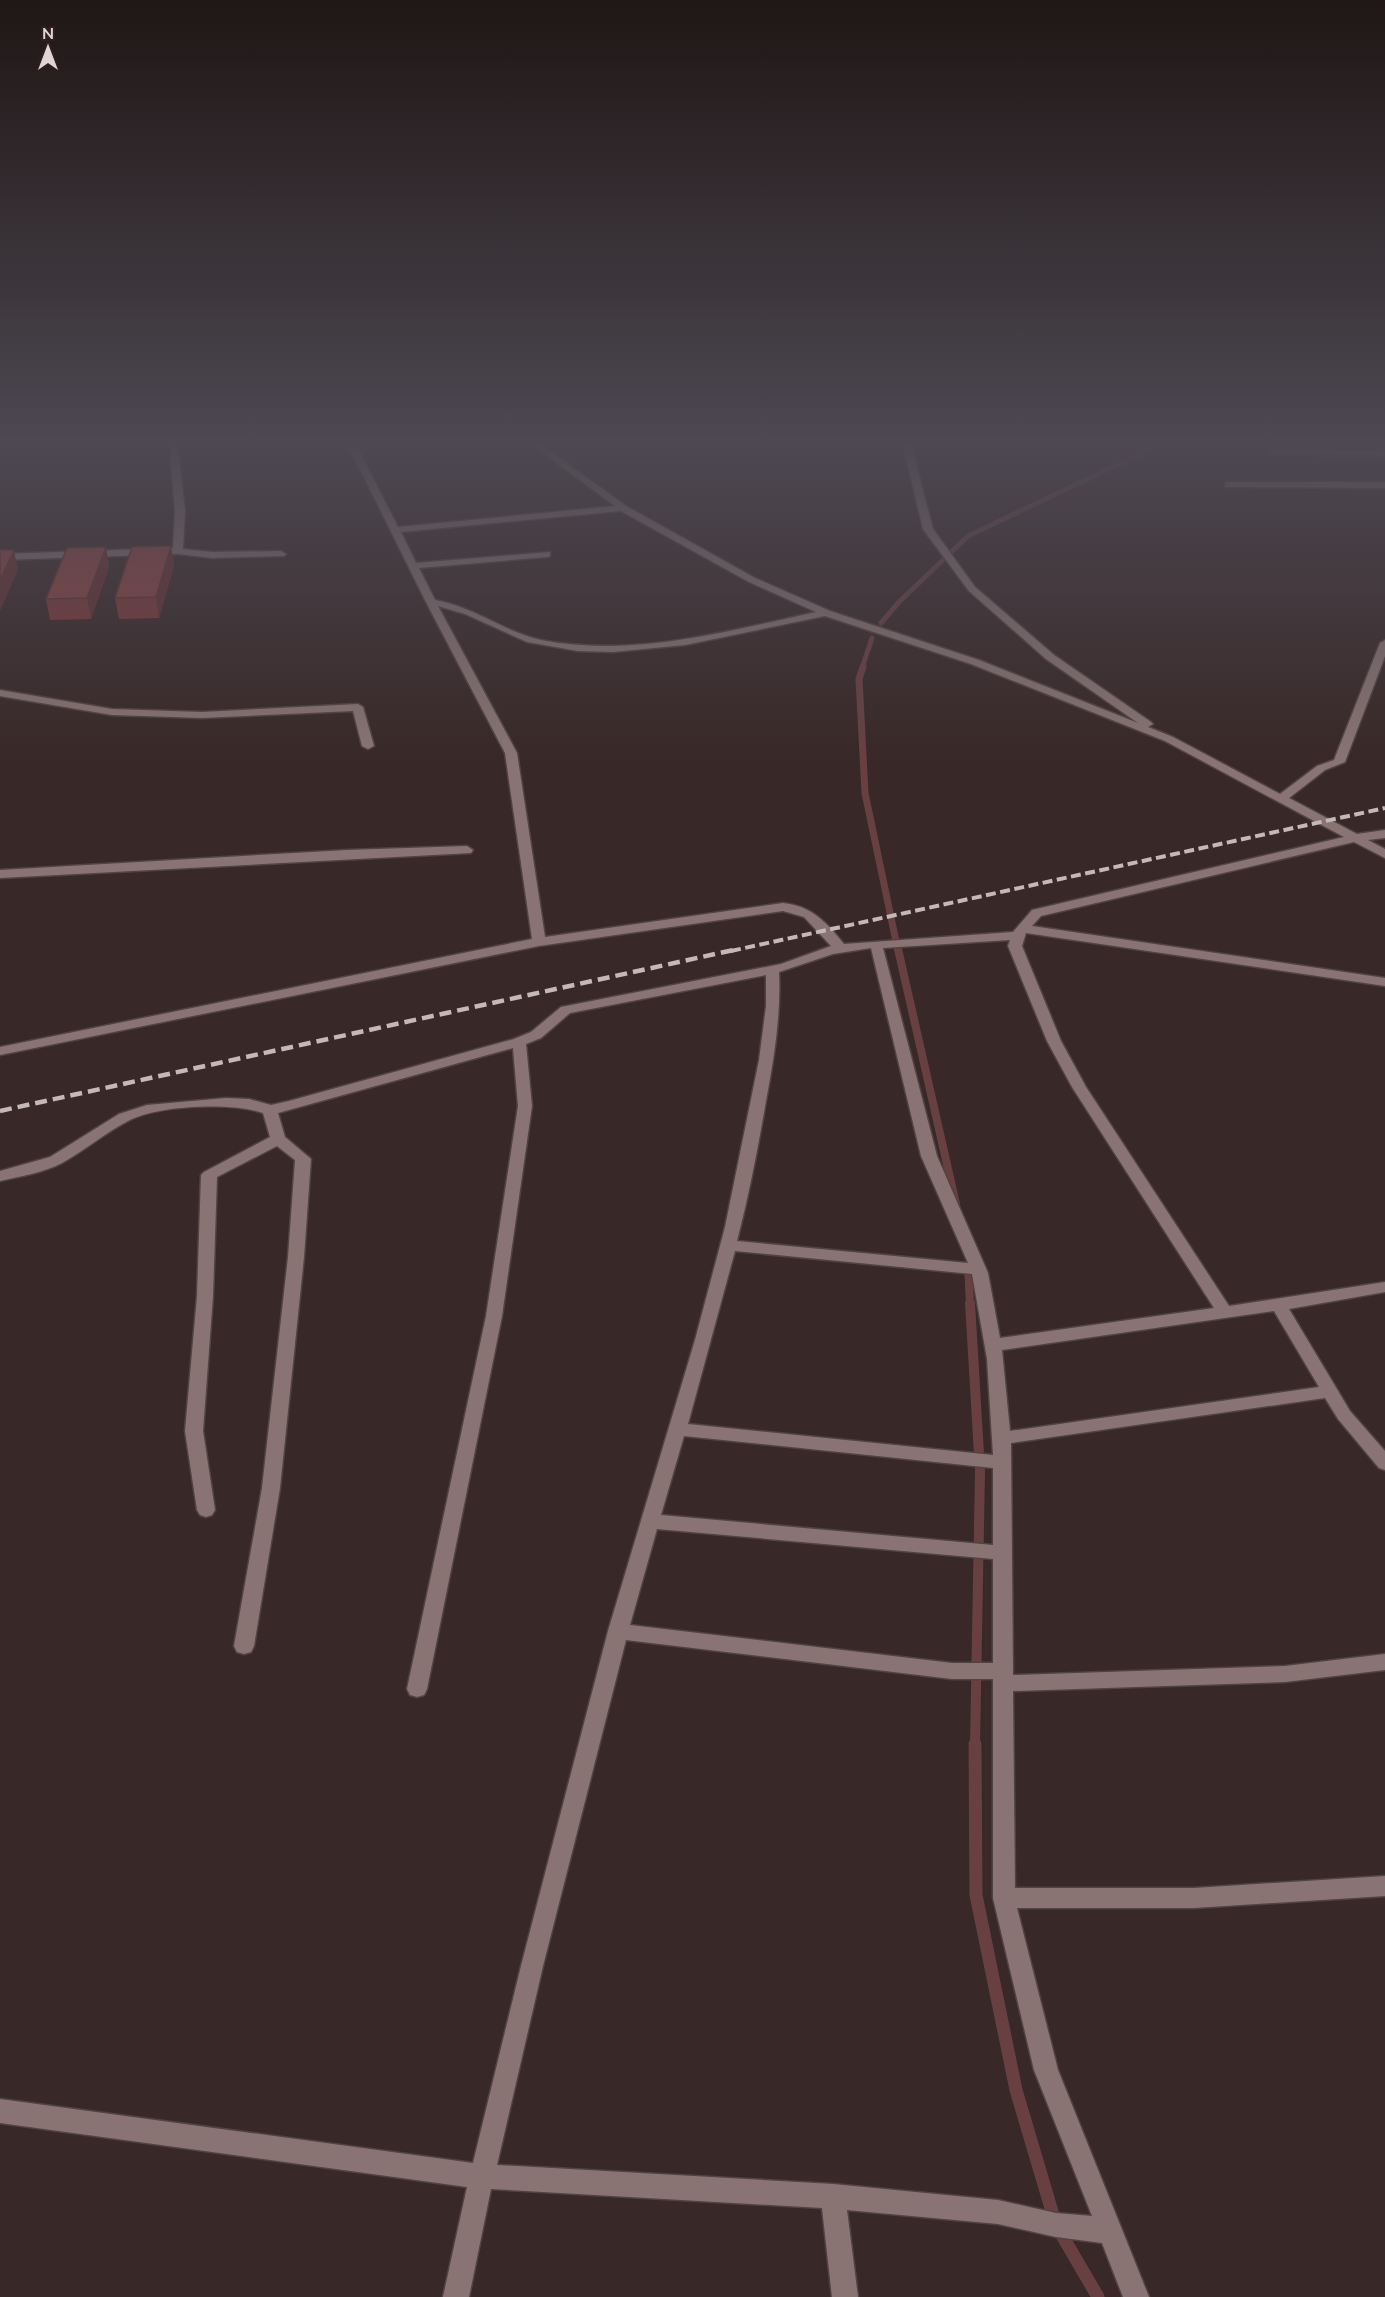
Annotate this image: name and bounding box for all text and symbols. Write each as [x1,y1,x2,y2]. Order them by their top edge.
north arrow [18,18,78,78]
text: N [42,23,54,43]

